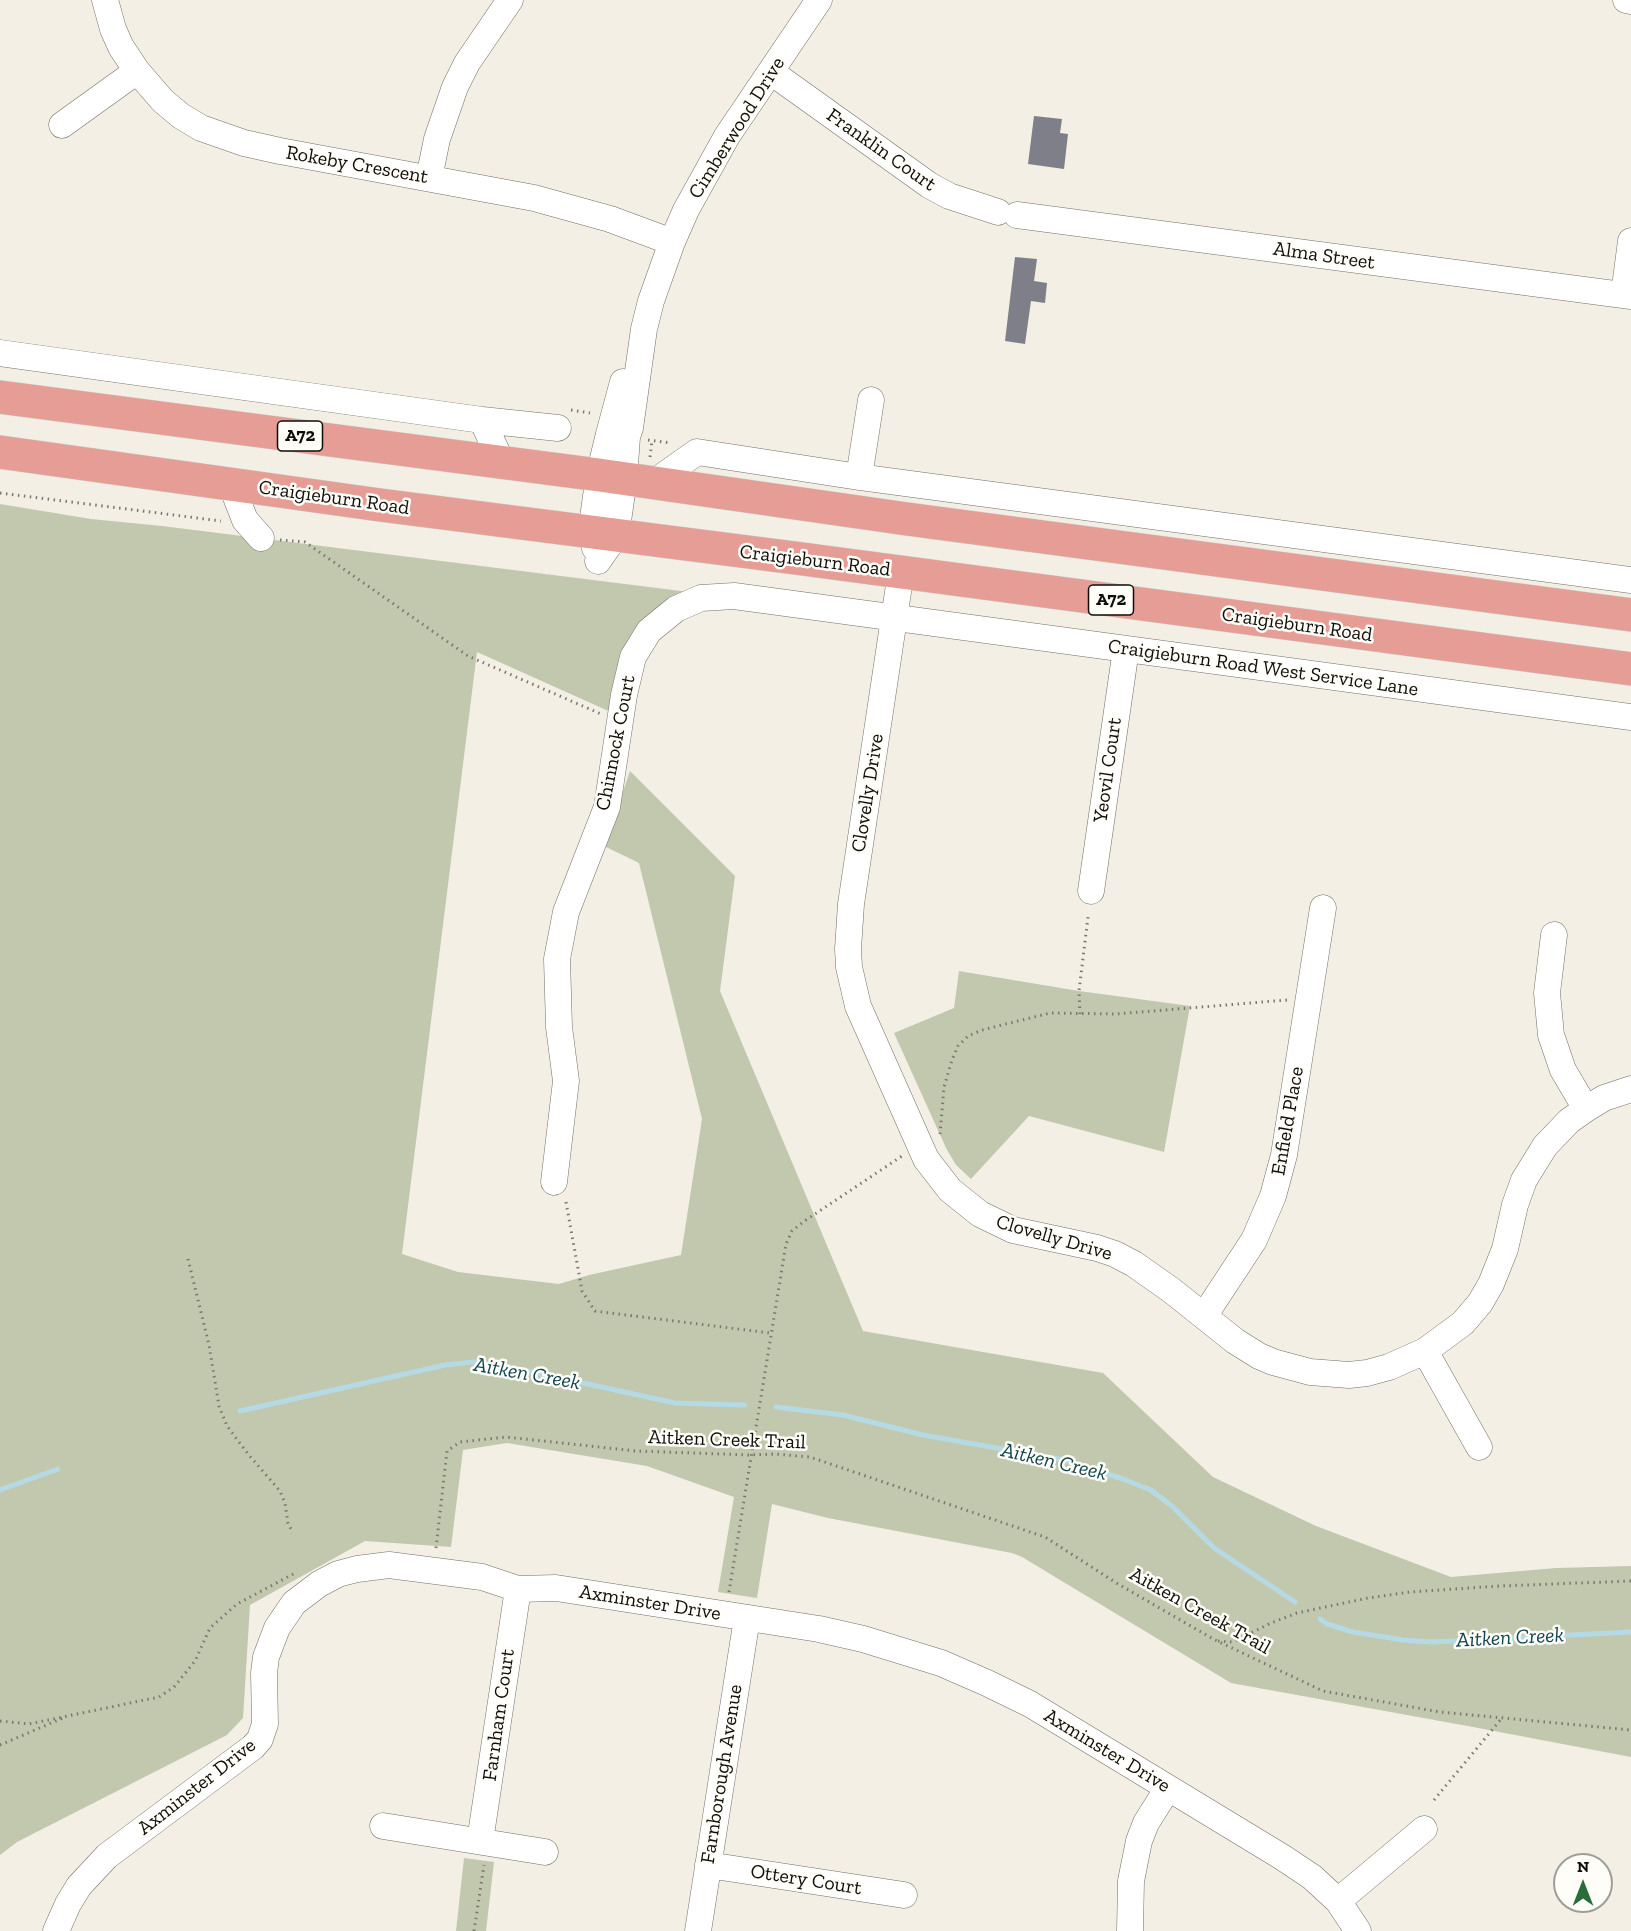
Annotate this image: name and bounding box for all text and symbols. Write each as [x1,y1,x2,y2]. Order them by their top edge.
street label: Cimberwood Drive [684,53,790,203]
street label: Franklin Court [822,103,940,197]
street label: Rokeby Crescent [284,141,430,189]
street label: Alma Street [1272,237,1376,275]
road number: A72 [278,421,322,451]
street label: Craigieburn Road [257,476,411,520]
street label: Craigieburn Road [738,540,892,582]
road number: A72 [1088,585,1134,615]
street label: Craigieburn Road [1220,603,1374,647]
street label: Craigieburn Road West Service Lane [1106,634,1420,702]
street label: Chinnock Court [591,673,641,813]
street label: Yeovil Court [1089,716,1127,824]
street label: Clovelly Drive [847,732,889,854]
street label: Enfield Place [1267,1065,1309,1177]
street label: Clovelly Drive [993,1210,1115,1266]
water label: Aitken Creek [472,1352,582,1396]
street label: Aitken Creek Trail [648,1425,806,1455]
water label: Aitken Creek [999,1438,1109,1486]
street label: Aitken Creek Trail [1125,1562,1275,1660]
street label: Axminster Drive [577,1580,723,1626]
water label: Aitken Creek [1456,1623,1564,1653]
street label: Farnham Court [478,1647,520,1783]
street label: Farnborough Avenue [696,1683,748,1865]
street label: Axminster Drive [1039,1704,1175,1798]
street label: Axminster Drive [133,1733,261,1841]
north arrow [1553,1853,1613,1913]
text: N [1577,1857,1589,1876]
street label: Ottery Court [749,1859,863,1901]

